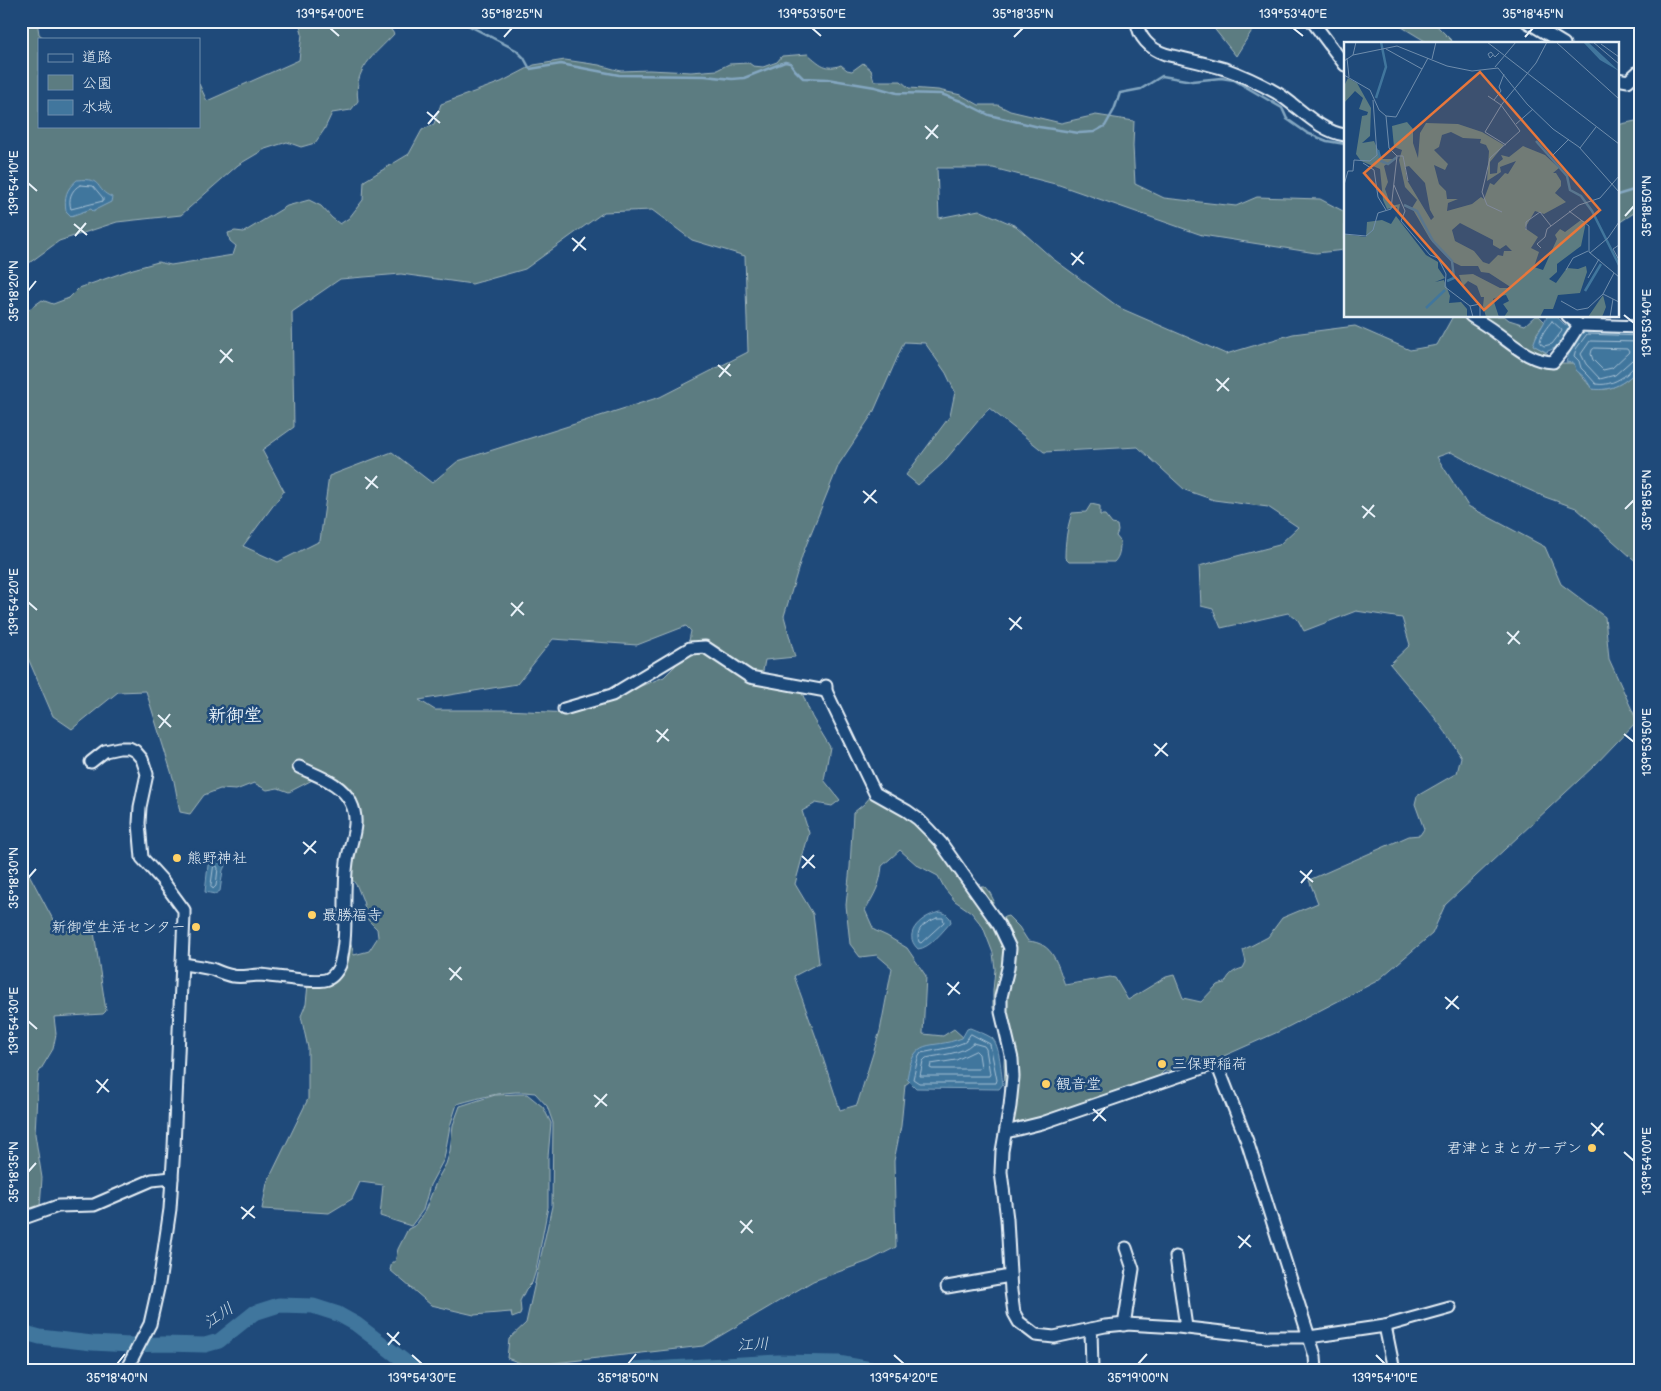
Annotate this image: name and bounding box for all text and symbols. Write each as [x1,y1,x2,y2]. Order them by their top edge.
text: 139°54'00"E [296,7,364,22]
text: 35°18'25"N [481,7,543,22]
text: 139°53'50"E [778,7,846,22]
text: 35°18'35"N [992,7,1054,22]
text: 139°53'40"E [1259,7,1327,22]
text: 35°18'45"N [1502,7,1564,22]
legend [38,38,200,128]
inset map [1344,42,1618,318]
text: 道路 [82,48,112,67]
text: 公園 [82,74,112,93]
text: 水域 [82,98,112,117]
text: 139°54'10"E [7,150,22,216]
text: 35°18'50"N [1640,175,1655,237]
text: 35°18'20"N [7,260,22,322]
text: 139°53'40"E [1640,289,1655,357]
text: 35°18'55"N [1640,469,1655,531]
text: 139°54'20"E [7,568,22,636]
district label: 新御堂 [208,705,262,726]
text: 139°53'50"E [1640,708,1655,776]
text: 35°18'30"N [7,847,22,909]
place label: 熊野神社 [187,849,247,868]
marker: 熊野神社 [171,852,183,864]
place label: 最勝福寺 [322,906,382,925]
marker: 最勝福寺 [306,909,318,921]
place label: 新御堂生活センター [52,918,186,937]
marker: 新御堂生活センター [190,921,202,933]
text: 139°54'30"E [7,987,22,1055]
place label: 三保野稲荷 [1172,1055,1247,1074]
marker: 三保野稲荷 [1156,1058,1168,1070]
place label: 観音堂 [1056,1075,1101,1094]
marker: 観音堂 [1040,1078,1052,1090]
text: 139°54'00"E [1640,1127,1655,1195]
place label: 君津とまとガーデン [1447,1139,1582,1158]
text: 35°18'35"N [7,1141,22,1203]
marker: 君津とまとガーデン [1586,1142,1598,1154]
water label: 江川 [200,1299,238,1333]
water label: 江川 [737,1335,769,1355]
text: 35°18'40"N [86,1371,148,1386]
text: 139°54'30"E [388,1371,456,1386]
text: 35°18'50"N [597,1371,659,1386]
text: 139°54'20"E [870,1371,938,1386]
text: 35°19'00"N [1107,1371,1169,1386]
text: 139°54'10"E [1352,1371,1418,1386]

